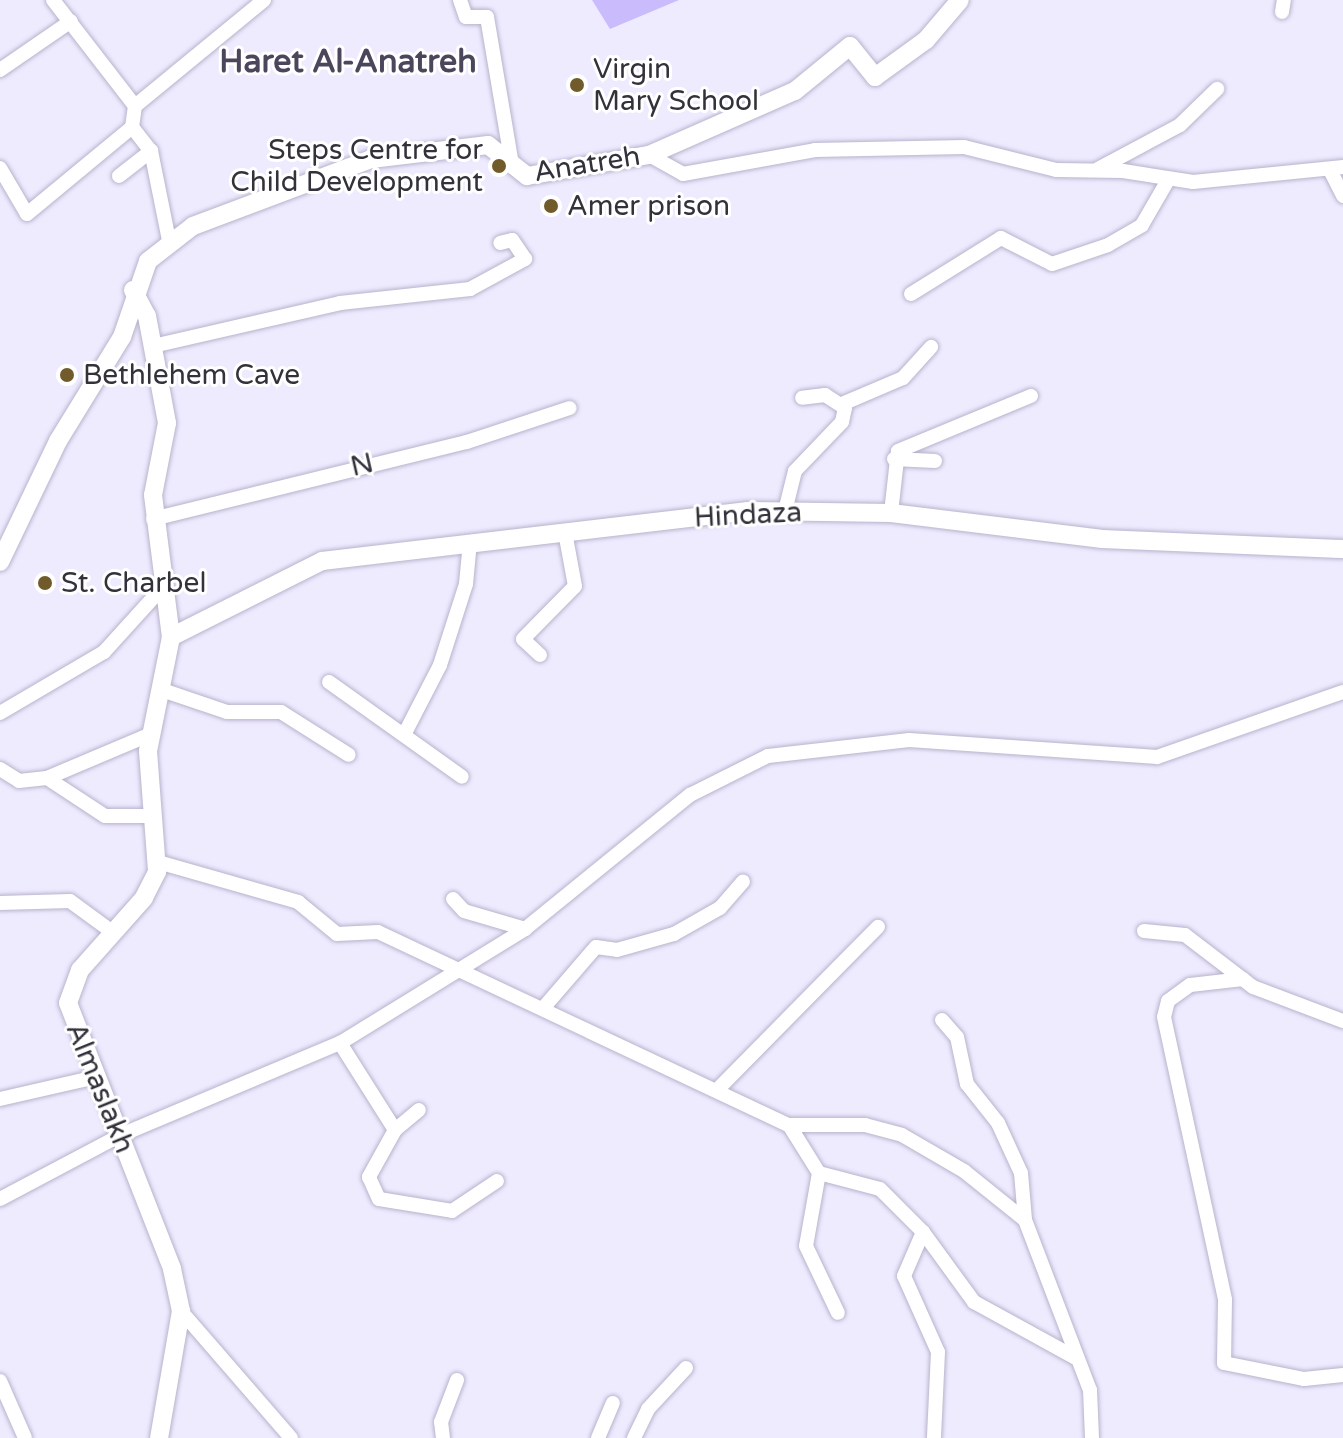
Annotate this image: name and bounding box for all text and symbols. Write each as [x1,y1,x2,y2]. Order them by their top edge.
district label: Haret Al-Anatreh [219,43,477,81]
place label: Virgin Mary School [593,52,759,118]
marker: Virgin Mary School [568,76,586,94]
place label: Steps Centre for Child Development [230,133,483,199]
street label: Anatreh [531,139,643,189]
marker: Steps Centre for Child Development [490,157,508,175]
place label: Amer prison [567,189,730,223]
marker: Amer prison [542,197,560,215]
place label: Bethlehem Cave [83,358,300,392]
marker: Bethlehem Cave [58,366,76,384]
street label: N [347,446,377,484]
street label: Hindaza [693,495,803,535]
place label: St. Charbel [61,566,206,600]
marker: St. Charbel [36,574,54,592]
street label: Almaslakh [59,1018,141,1158]

